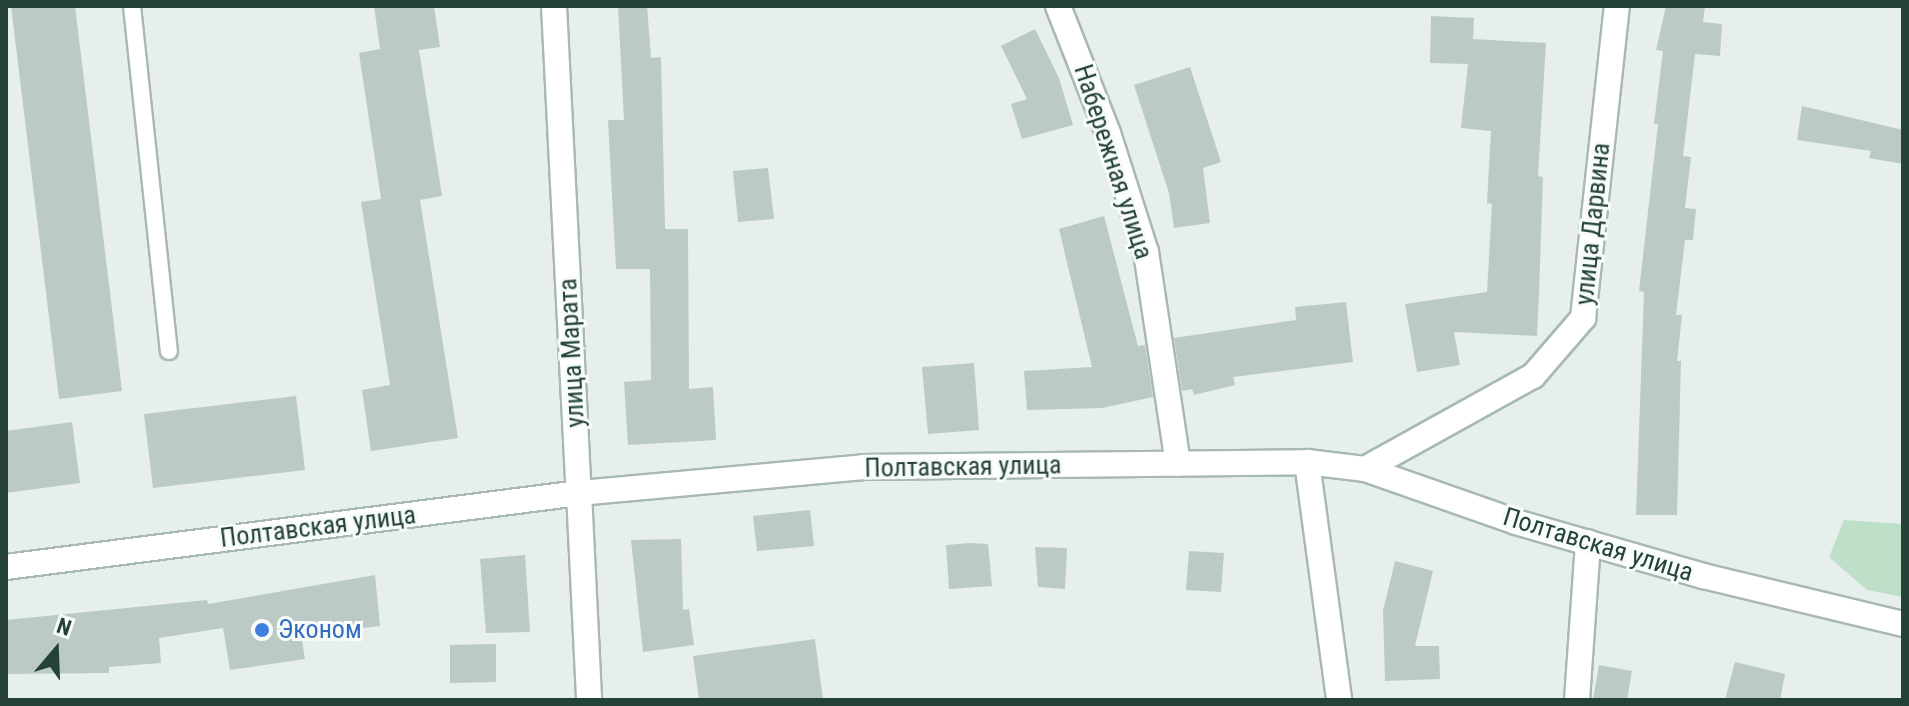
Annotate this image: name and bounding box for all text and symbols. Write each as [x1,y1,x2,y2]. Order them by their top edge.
street label: Набережная улица [1067,61,1159,263]
street label: улица Дарвина [1569,141,1617,307]
street label: улица Марата [553,278,591,428]
street label: Полтавская улица [864,450,1062,484]
street label: Полтавская улица [218,500,418,554]
street label: Полтавская улица [1499,501,1697,589]
north arrow [16,610,96,690]
text: N [54,613,74,641]
place label: Эконом [278,614,362,646]
marker: Эконом [253,621,271,639]

